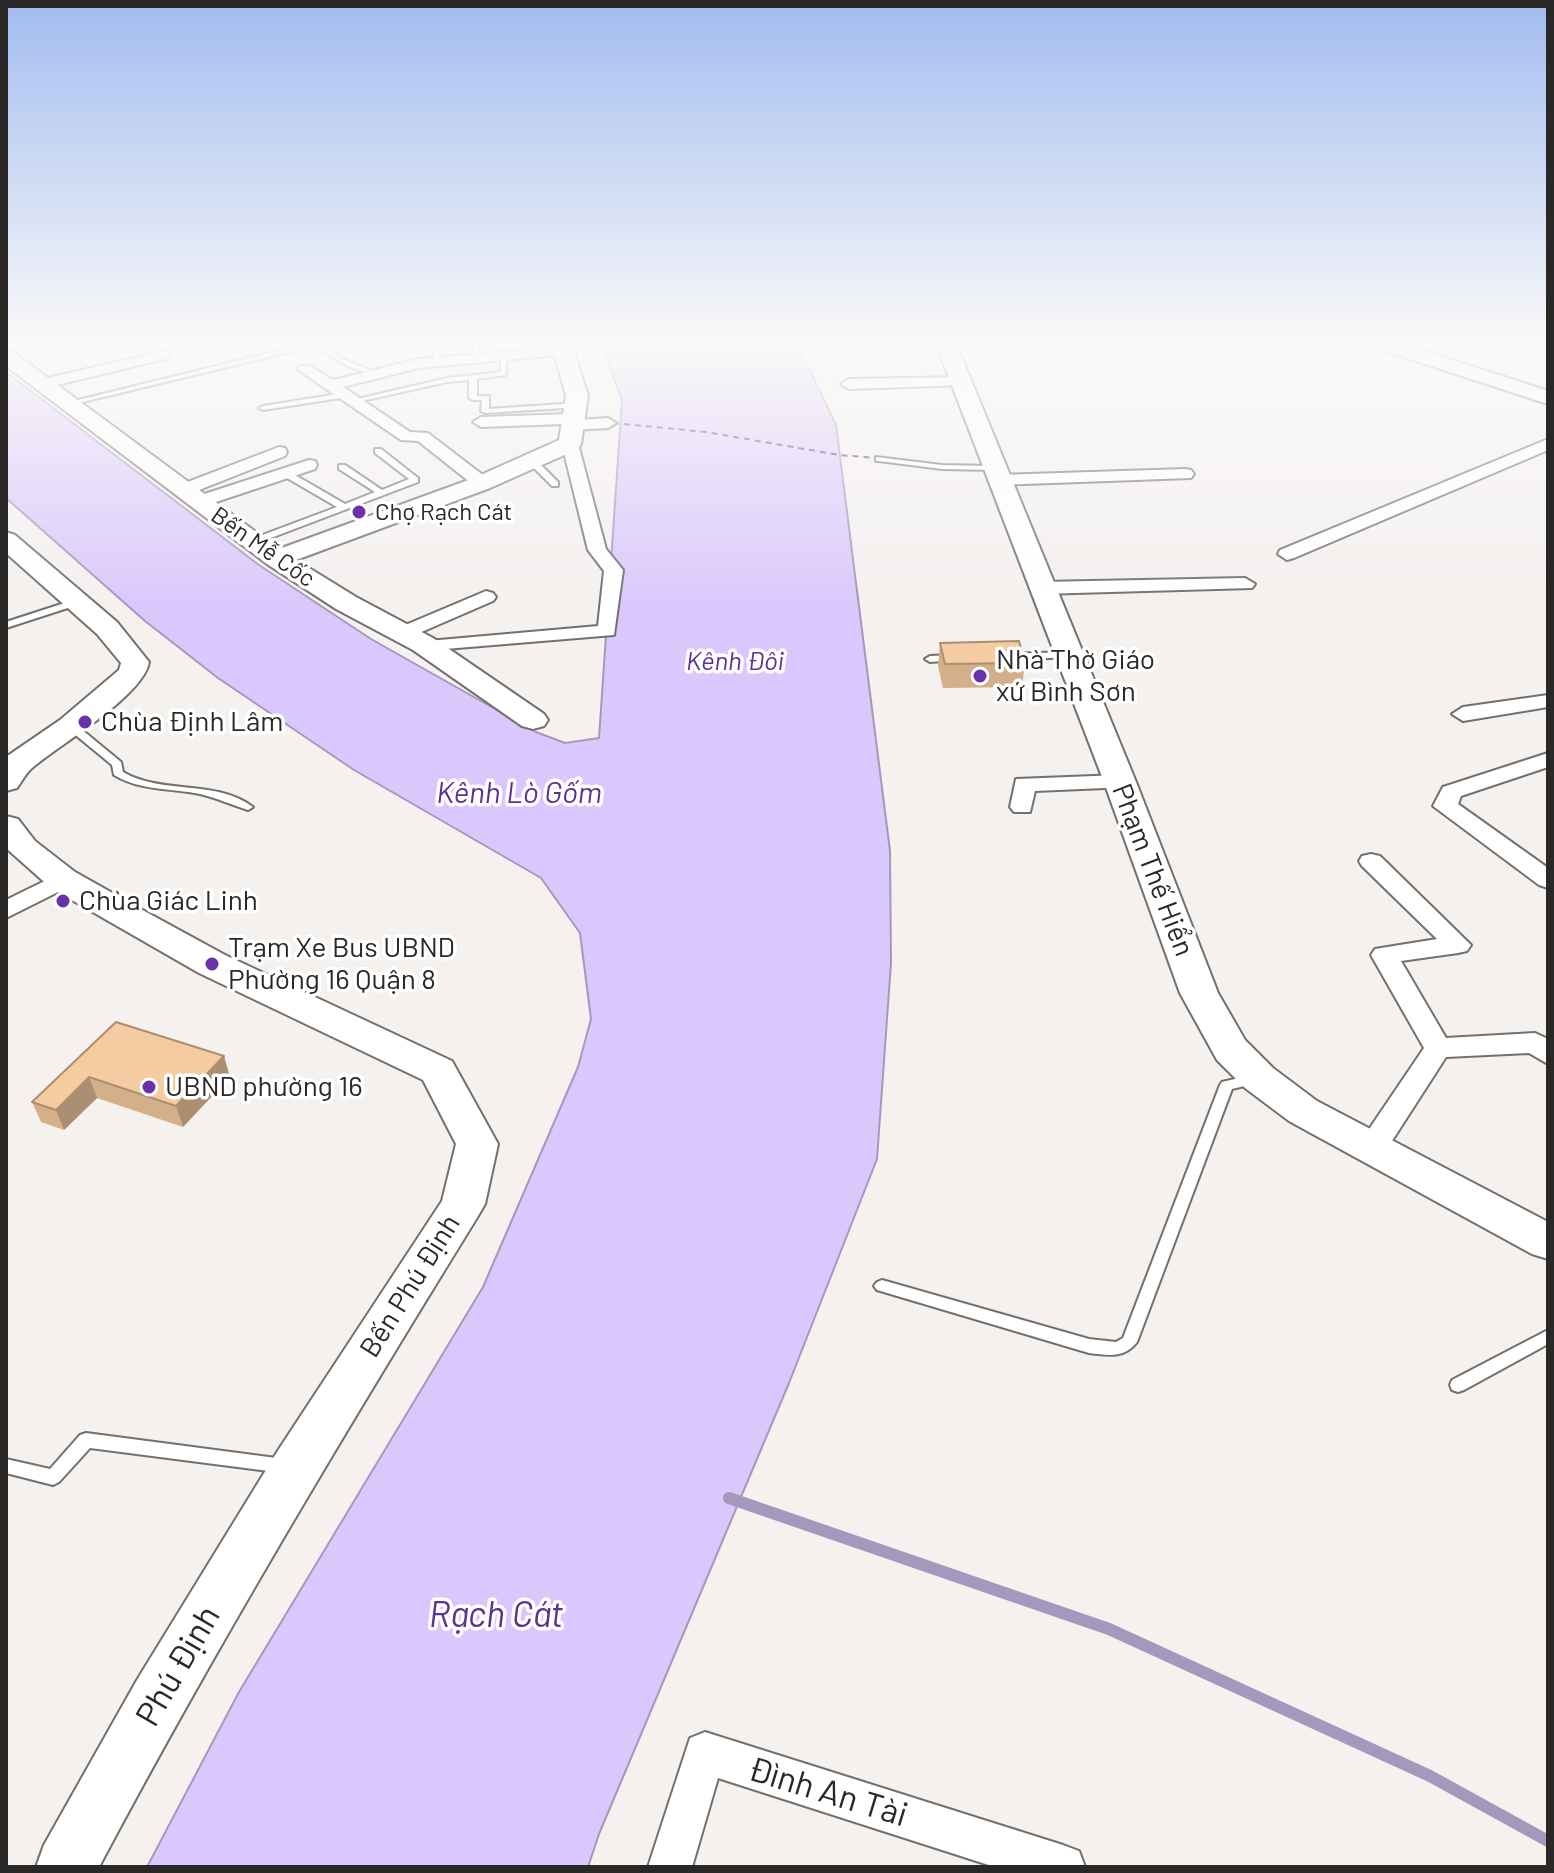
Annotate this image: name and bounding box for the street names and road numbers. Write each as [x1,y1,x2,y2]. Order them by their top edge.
street label: Bến Mễ Cốc [206,501,320,593]
street label: Phạm Thế Hiển [1105,779,1201,961]
street label: Bến Phú Định [353,1208,467,1364]
street label: Phú Định [127,1599,229,1733]
street label: Đình An Tài [743,1748,913,1836]

